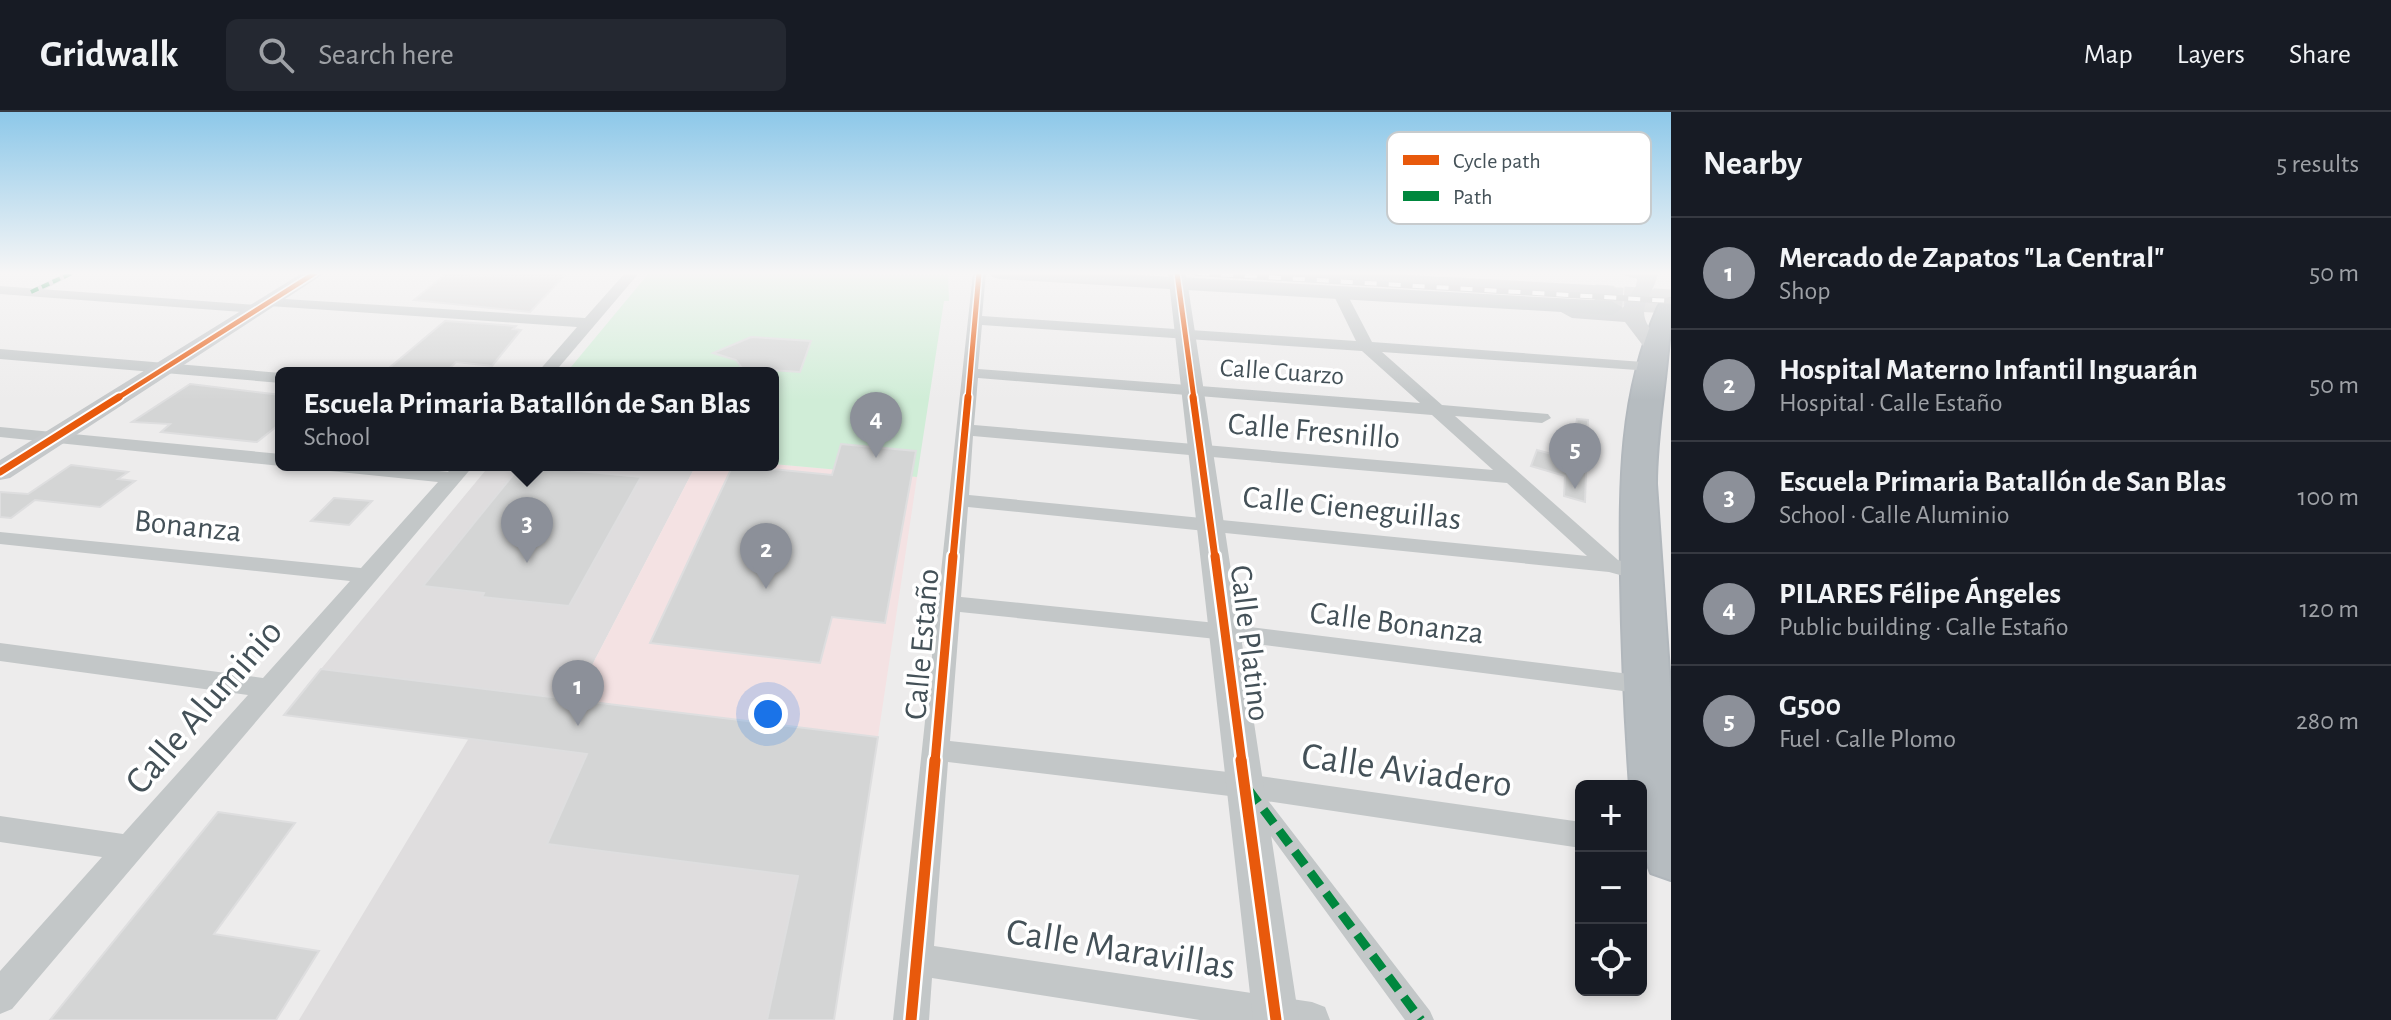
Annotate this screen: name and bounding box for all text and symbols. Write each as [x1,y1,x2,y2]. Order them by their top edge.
search box [226,19,786,91]
icon: search [254,33,298,77]
text: Gridwalk [40,36,178,74]
text: Search here [318,40,454,70]
text: Map [2084,41,2133,69]
text: Layers [2177,41,2245,69]
text: Share [2289,41,2351,69]
legend [1387,132,1651,224]
text: Nearby [1703,147,1802,181]
text: Cycle path [1453,150,1541,172]
text: 5 results [2276,151,2359,177]
text: Path [1453,186,1493,208]
text: Mercado de Zapatos "La Central" [1779,243,2165,273]
text: 1 [1724,260,1734,286]
text: 50 m [2309,260,2359,286]
text: Shop [1779,278,1831,304]
street label: Calle Cuarzo [1219,355,1345,389]
text: Hospital Materno Infantil Inguarán [1779,355,2198,385]
popup [275,367,779,471]
text: 2 [1723,372,1735,398]
text: 50 m [2309,372,2359,398]
text: Escuela Primaria Batallón de San Blas [303,389,751,419]
text: Hospital · Calle Estaño [1779,390,2002,416]
pin: 4 [850,392,902,458]
street label: Calle Fresnillo [1227,408,1401,454]
pin: 5 [1549,423,1601,489]
text: School [303,424,371,450]
text: Escuela Primaria Batallón de San Blas [1779,467,2226,497]
street label: Calle Cieneguillas [1241,481,1463,535]
text: 3 [1723,484,1735,510]
text: 100 m [2298,484,2359,510]
pin: 3 [501,497,553,563]
text: School · Calle Aluminio [1779,502,2009,528]
street label: Bonanza [133,504,243,548]
pin: 2 [740,523,792,589]
street label: Calle Platino [1225,563,1275,723]
street label: Calle Estaño [899,567,945,721]
text: PILARES Félipe Ángeles [1779,579,2061,609]
street label: Calle Bonanza [1308,596,1486,650]
text: 4 [1722,596,1736,622]
text: 120 m [2299,596,2359,622]
street label: Calle Aluminio [119,613,290,802]
text: Public building · Calle Estaño [1779,614,2069,640]
pin: 1 [552,660,604,726]
text: G500 [1779,691,1841,721]
your location [748,694,788,734]
text: 5 [1723,708,1735,734]
text: 280 m [2296,708,2359,734]
text: Fuel · Calle Plomo [1779,726,1956,752]
street label: Calle Aviadero [1299,737,1514,805]
map controls [1575,780,1647,996]
button: + [1575,780,1647,852]
button: − [1575,852,1647,924]
street label: Calle Maravillas [1003,913,1238,987]
button: locate [1575,924,1647,996]

